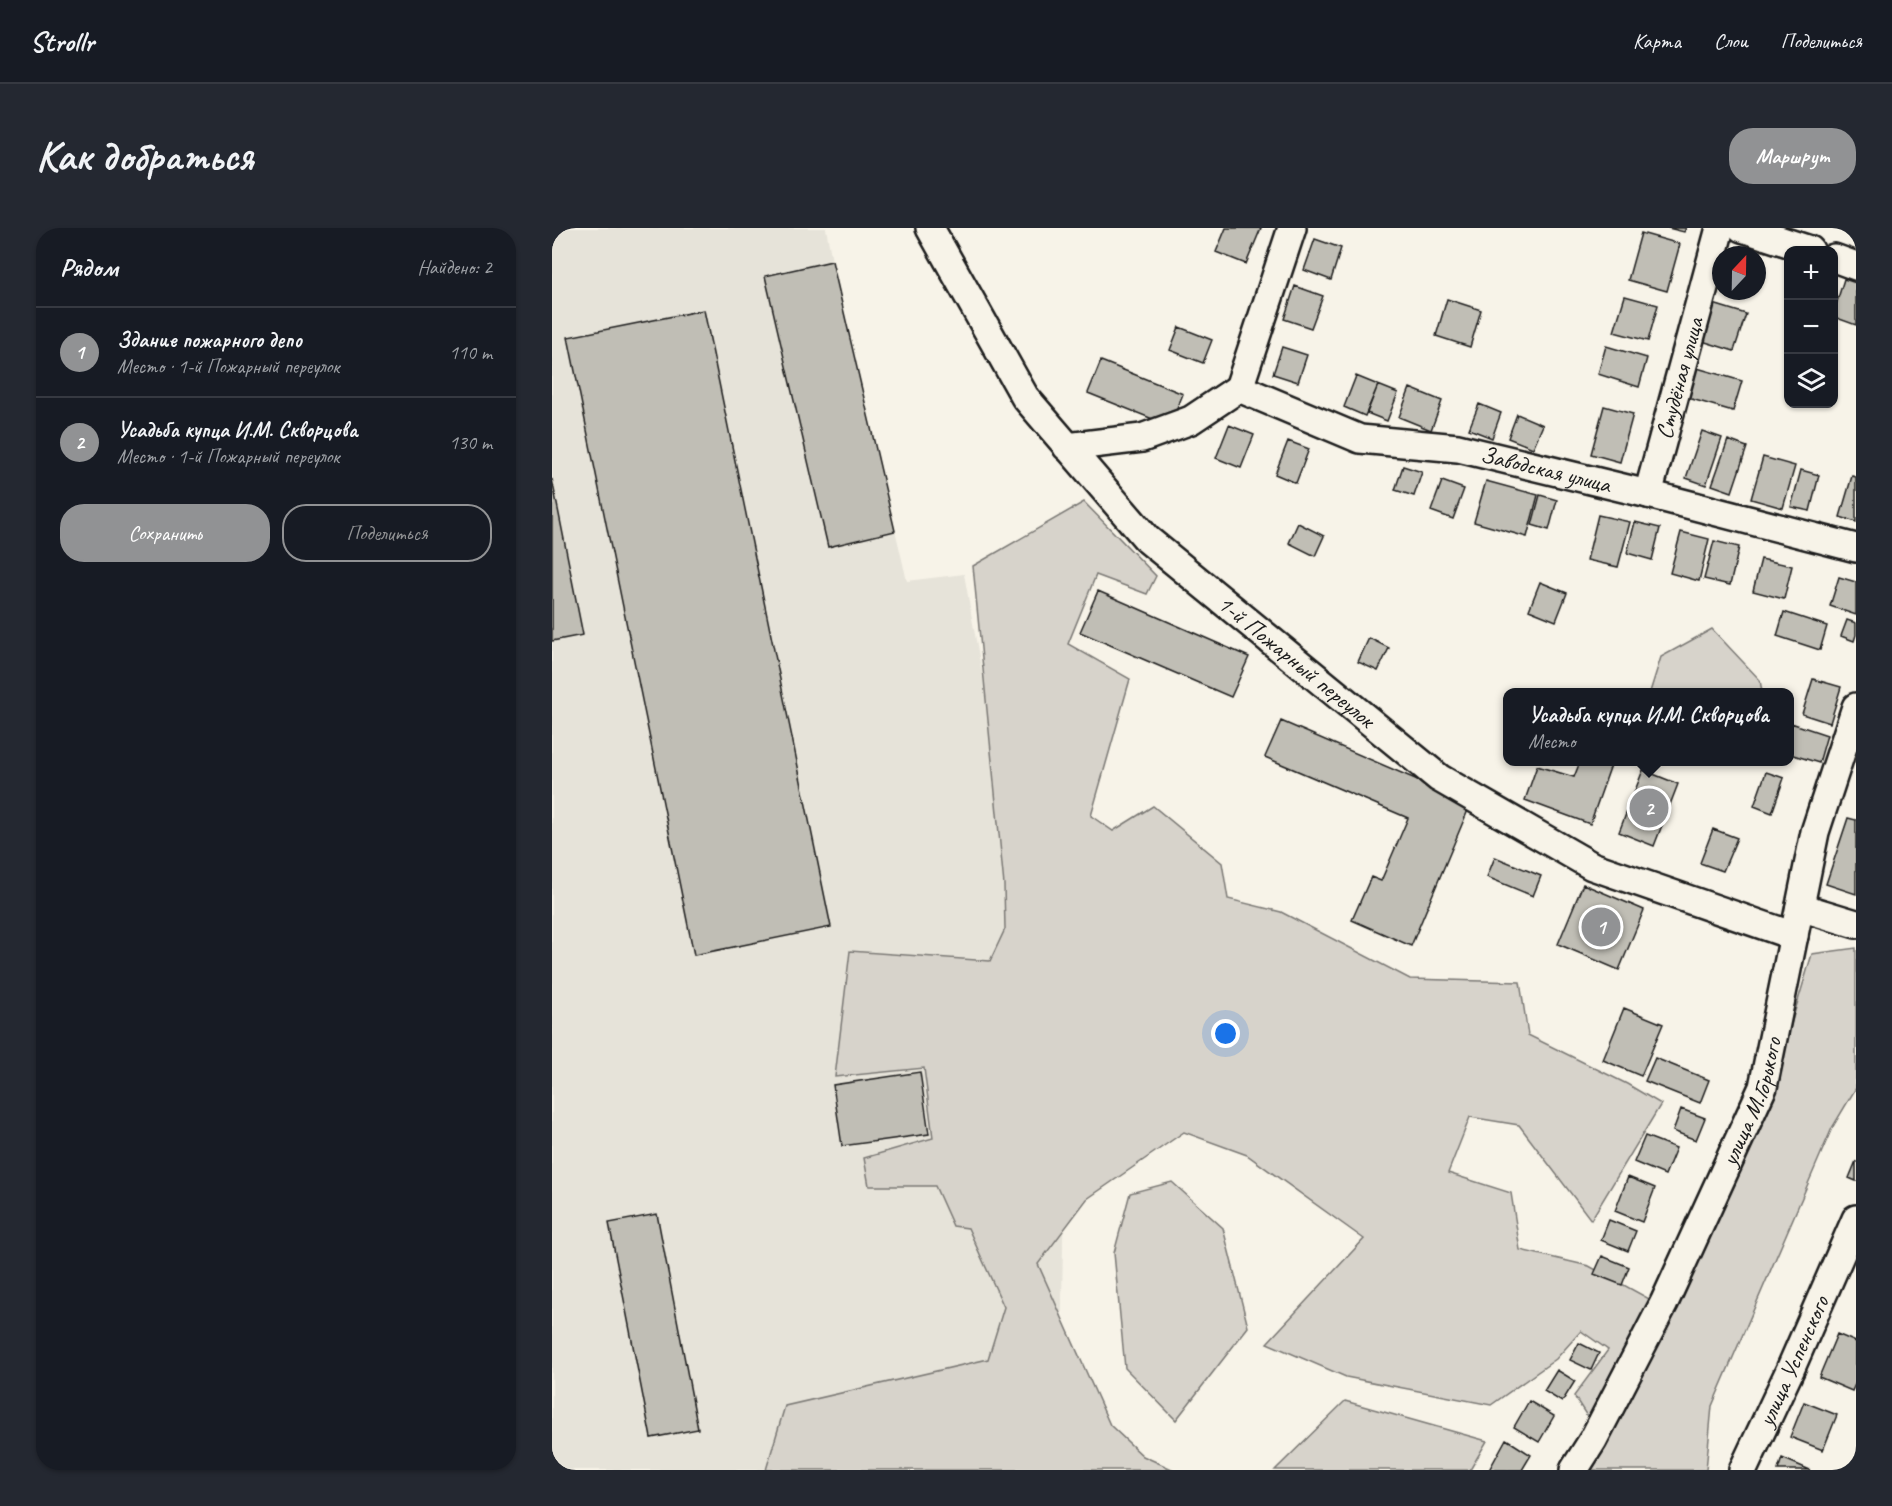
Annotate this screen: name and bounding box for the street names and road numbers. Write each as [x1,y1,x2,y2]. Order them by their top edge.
street label: Студёная улица [1649,313,1710,442]
street label: Заводская улица [1478,439,1615,500]
street label: 1-й Пожарный переулок [1212,588,1383,736]
street label: улица М.Горького [1713,1033,1788,1172]
street label: улица Успенского [1750,1290,1836,1433]

